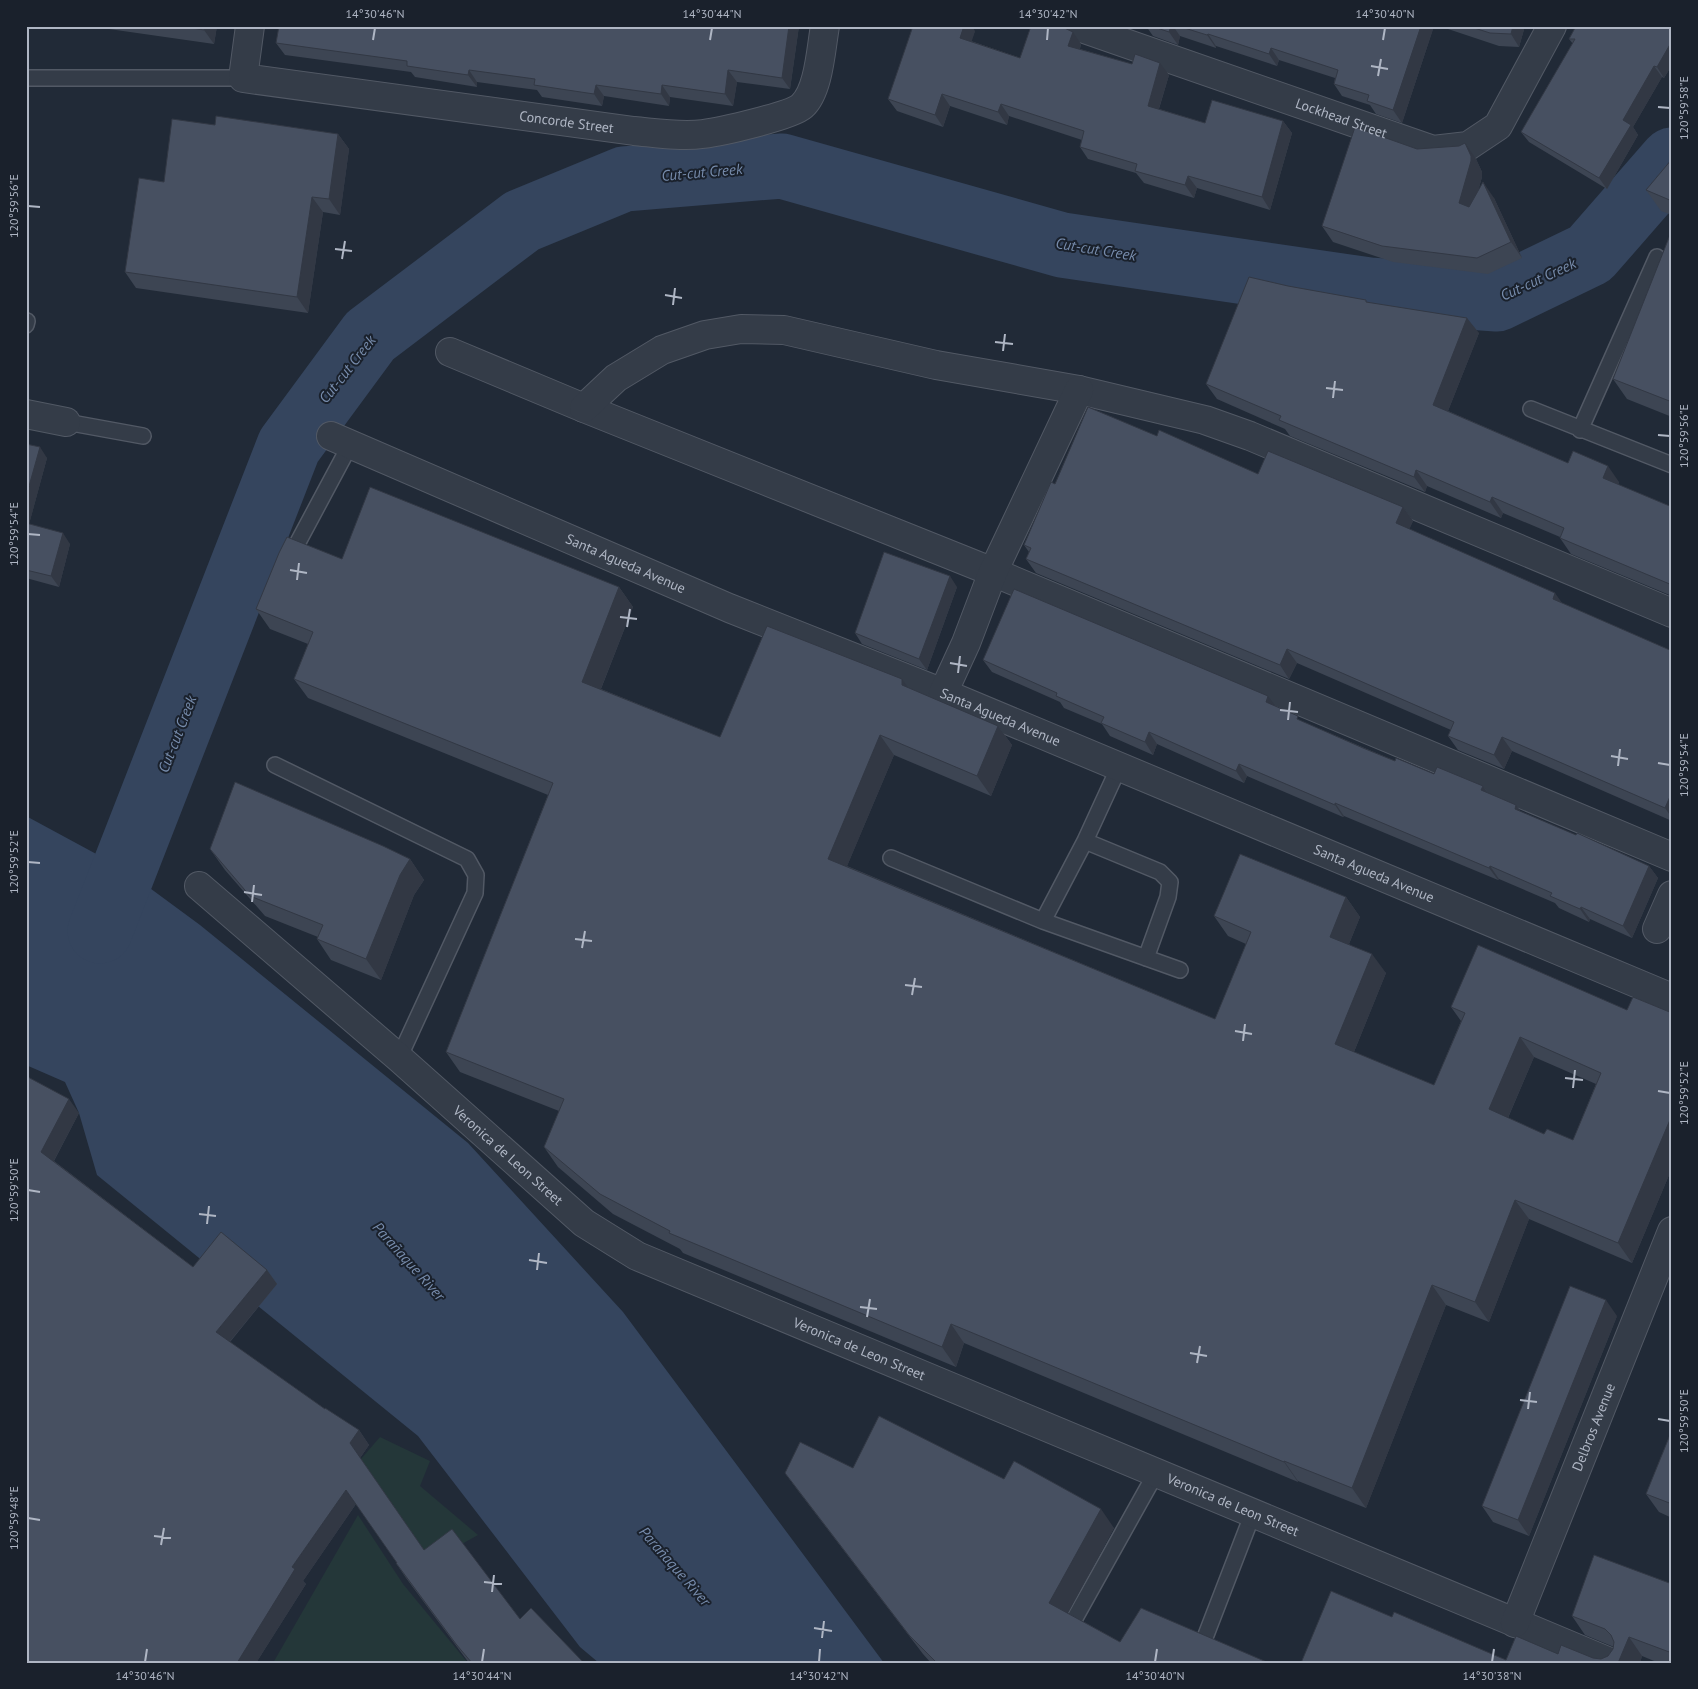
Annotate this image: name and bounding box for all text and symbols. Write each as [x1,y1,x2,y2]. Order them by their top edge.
text: 14°30'46"N [345,6,405,21]
text: 14°30'44"N [682,6,742,21]
text: 14°30'42"N [1018,6,1078,21]
text: 14°30'40"N [1355,6,1415,21]
text: 120°59'58"E [1676,76,1691,140]
street label: Lockhead Street [1293,94,1390,143]
street label: Concorde Street [518,107,615,137]
water label: Cut-cut Creek [661,159,744,185]
text: 120°59'56"E [6,174,21,238]
water label: Cut-cut Creek [1054,233,1139,265]
water label: Cut-cut Creek [1497,253,1580,305]
water label: Cut-cut Creek [315,330,380,407]
text: 120°59'56"E [1676,404,1691,468]
text: 120°59'54"E [6,502,21,566]
street label: Santa Agueda Avenue [563,530,688,597]
street label: Santa Agueda Avenue [937,684,1063,750]
water label: Cut-cut Creek [154,692,201,775]
text: 120°59'54"E [1676,733,1691,797]
text: 120°59'52"E [6,830,21,894]
street label: Santa Agueda Avenue [1311,840,1437,906]
text: 120°59'52"E [1676,1061,1691,1125]
street label: Veronica de Leon Street [449,1101,567,1209]
text: 120°59'50"E [6,1158,21,1222]
water label: Parañaque River [369,1218,450,1305]
street label: Veronica de Leon Street [790,1313,928,1384]
street label: Delbros Avenue [1568,1381,1619,1474]
text: 120°59'50"E [1676,1389,1691,1453]
street label: Veronica de Leon Street [1163,1469,1302,1540]
text: 120°59'48"E [6,1486,21,1550]
water label: Parañaque River [635,1522,715,1610]
text: 14°30'46"N [115,1668,175,1683]
text: 14°30'44"N [452,1668,512,1683]
text: 14°30'42"N [789,1668,849,1683]
text: 14°30'40"N [1125,1668,1185,1683]
text: 14°30'38"N [1462,1668,1522,1683]

